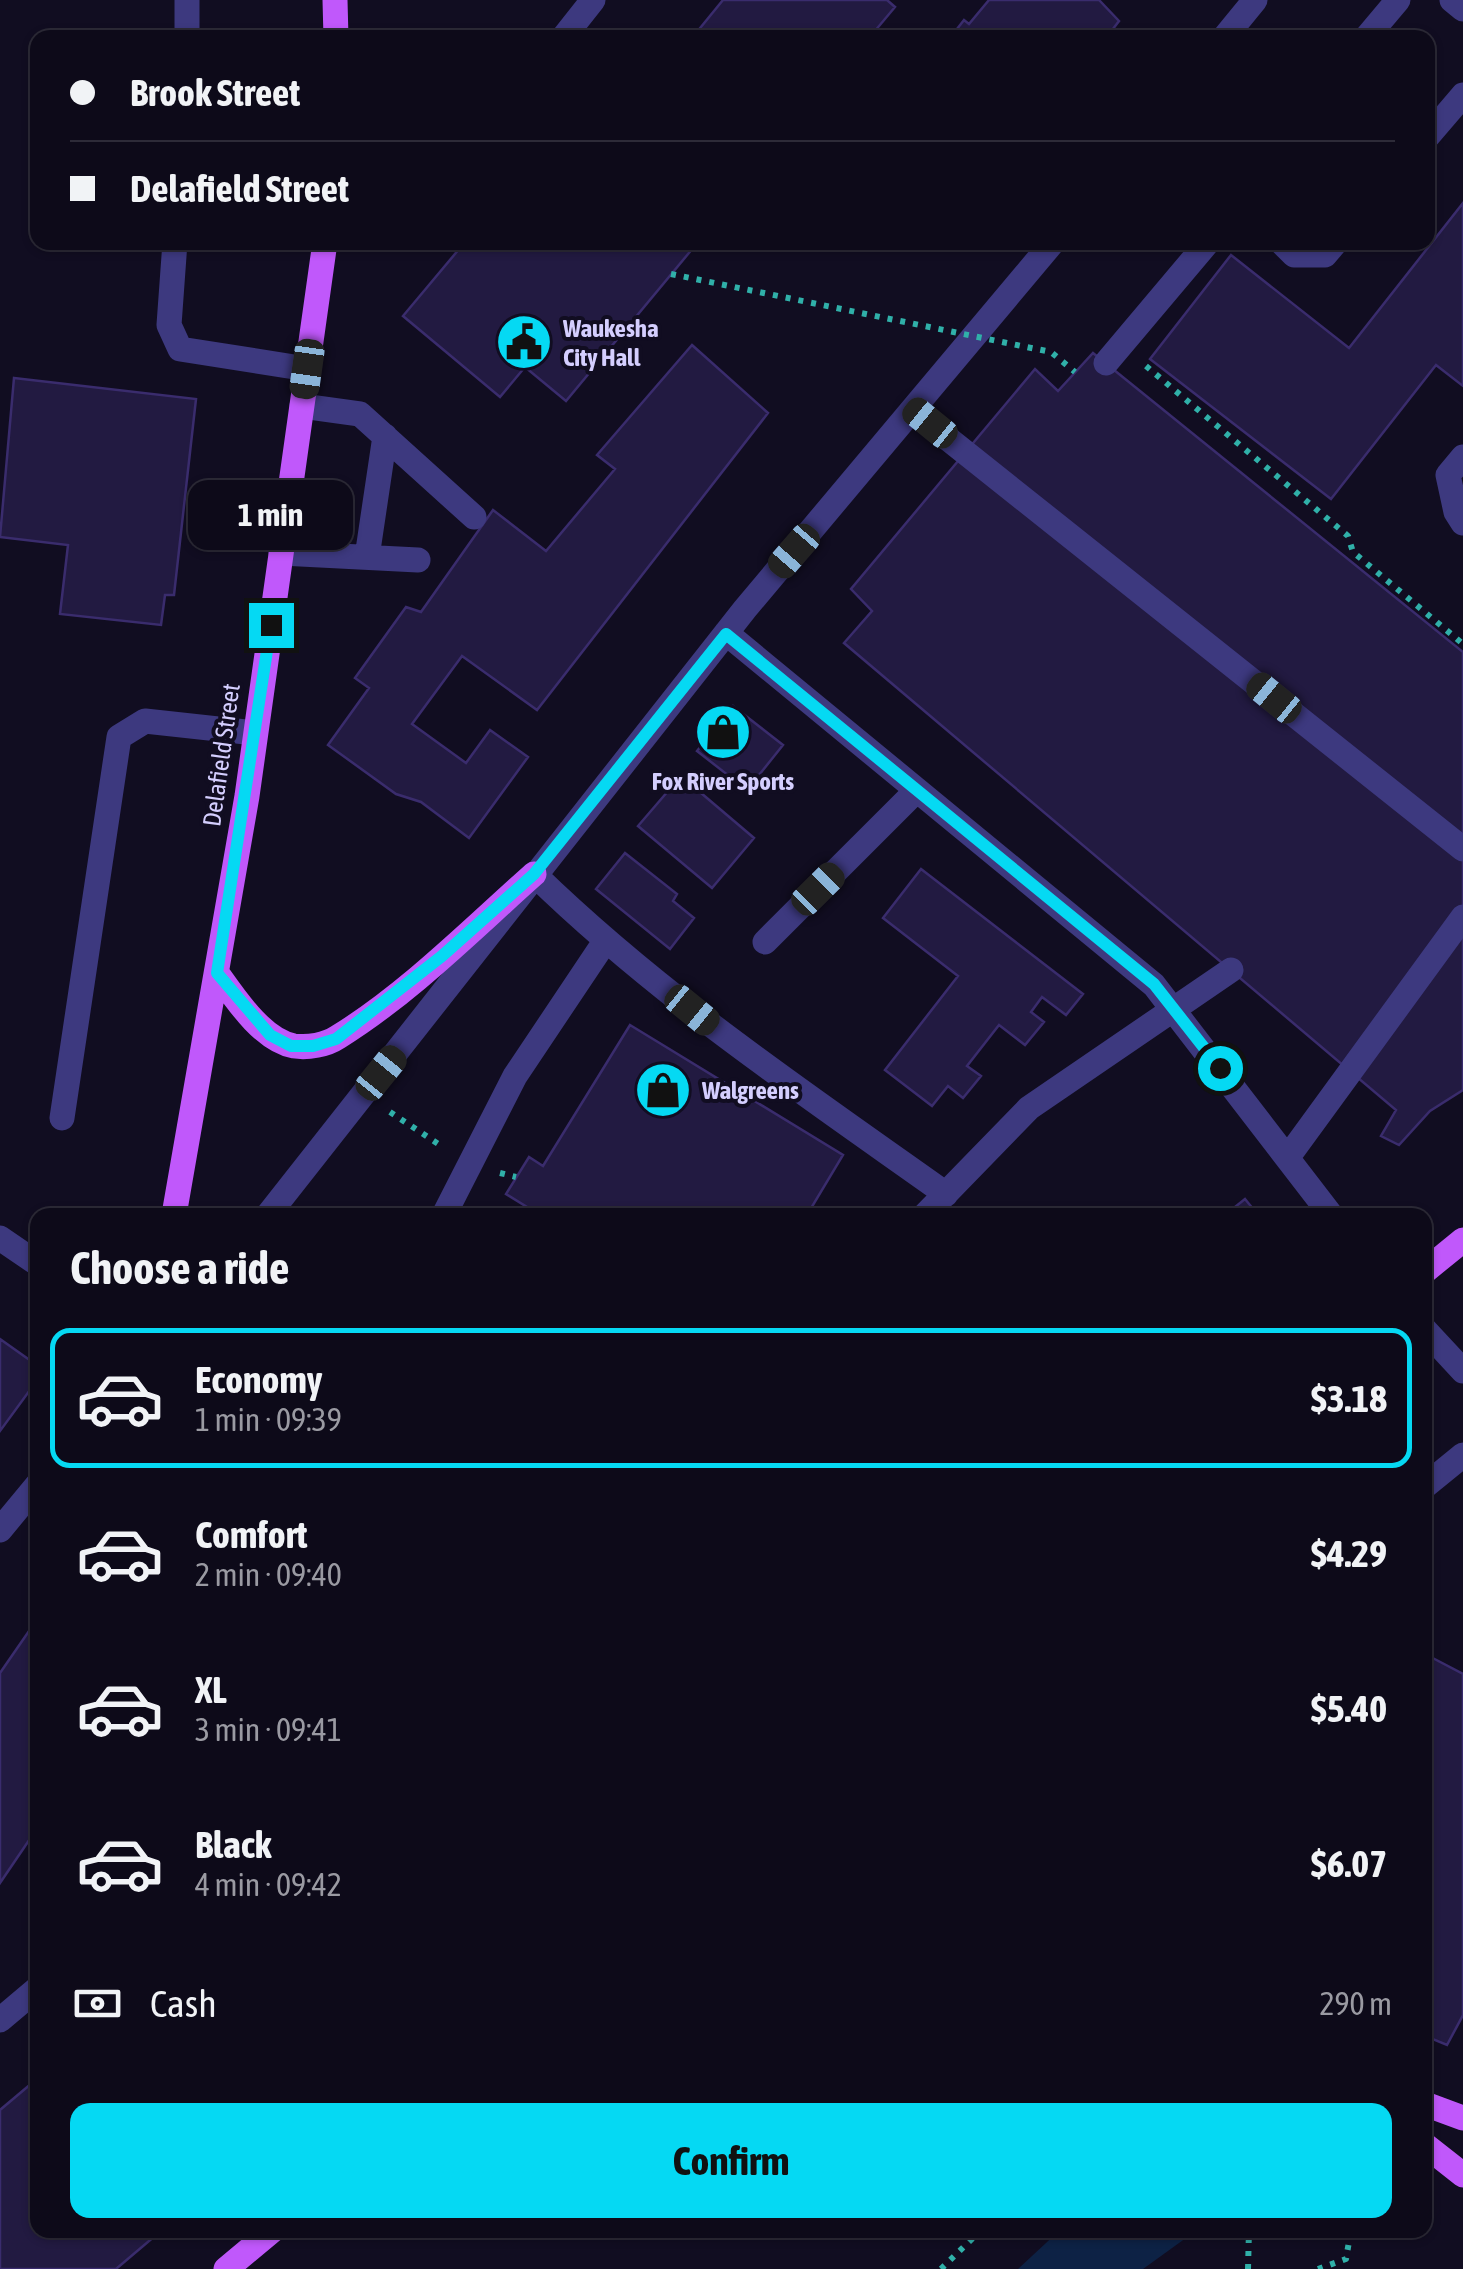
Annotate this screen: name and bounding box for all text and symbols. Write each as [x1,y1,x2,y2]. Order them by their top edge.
text: Brook Street [130,71,300,114]
text: Delafield Street [130,167,349,210]
public building icon: Waukesha City Hall [494,312,554,372]
place label: Waukesha City Hall [562,314,659,371]
car [288,337,326,401]
car [897,392,963,454]
callout: 1 min [188,480,354,550]
text: 1 min [238,496,303,533]
car [763,519,825,583]
route end [249,603,294,648]
car [1241,667,1307,729]
street label: Delafield Street [197,682,245,828]
shop icon: Fox River Sports [693,702,753,762]
place label: Fox River Sports [652,767,794,795]
car [786,857,850,921]
car [659,979,725,1041]
car [350,1040,412,1106]
route start [1198,1046,1243,1091]
shop icon: Walgreens [633,1060,693,1120]
place label: Walgreens [701,1076,799,1104]
text: Choose a ride [70,1242,289,1294]
icon: car [75,1353,165,1443]
text: Economy [195,1358,322,1401]
text: $3.18 [1311,1377,1387,1420]
text: 1 min · 09:39 [195,1401,342,1438]
icon: car [75,1508,165,1598]
text: Comfort [195,1513,307,1556]
text: $4.29 [1311,1532,1387,1575]
text: 2 min · 09:40 [195,1556,342,1593]
icon: car [75,1663,165,1753]
text: XL [195,1668,227,1711]
text: $5.40 [1311,1687,1387,1730]
text: 3 min · 09:41 [195,1711,342,1748]
icon: car [75,1818,165,1908]
text: Black [195,1823,272,1866]
text: $6.07 [1311,1842,1387,1885]
text: 4 min · 09:42 [195,1866,342,1903]
icon: cash [70,1976,125,2031]
text: Cash [150,1982,217,2025]
text: 290 m [1319,1985,1392,2022]
button: Confirm [70,2103,1392,2218]

